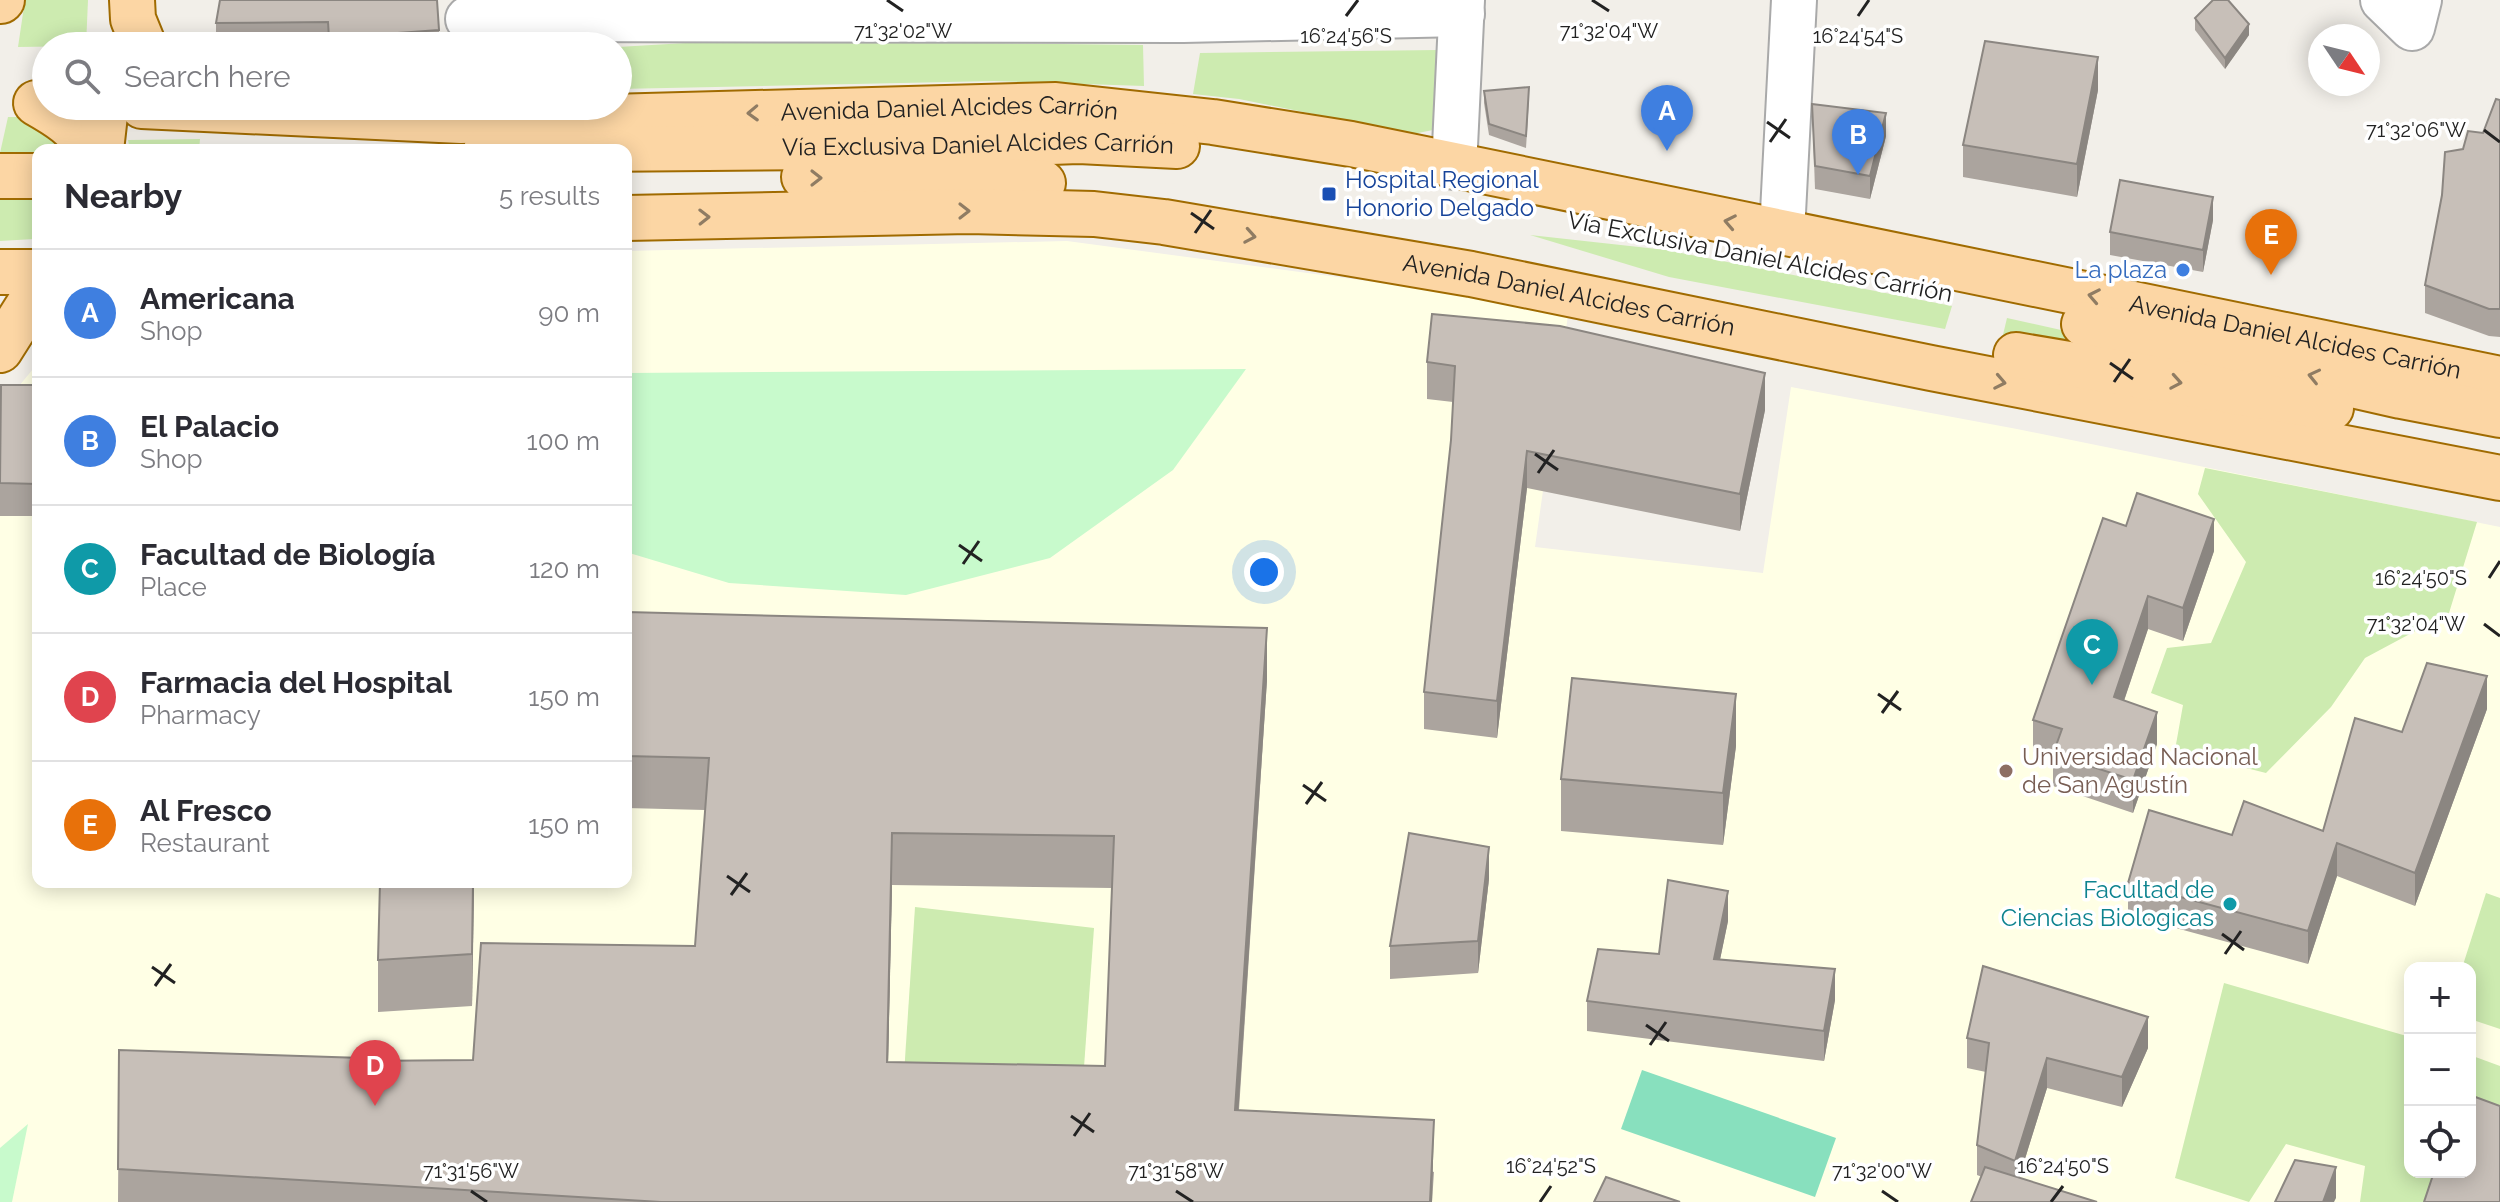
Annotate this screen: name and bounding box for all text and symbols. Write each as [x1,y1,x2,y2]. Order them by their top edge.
text: 71°32'02"W [854,19,952,43]
text: 71°32'04"W [1560,19,1658,43]
text: 16°24'56"S [1300,24,1392,48]
text: 16°24'54"S [1813,24,1903,48]
north arrow [2308,24,2380,96]
search box [32,32,632,120]
icon: search [60,54,104,98]
text: Search here [124,59,291,94]
pin: A [1641,85,1693,151]
street label: Avenida Daniel Alcides Carrión [780,90,1120,126]
one-way arrow [746,104,759,121]
pin: B [1832,109,1884,175]
text: 71°32'06"W [2366,118,2466,142]
street label: Vía Exclusiva Daniel Alcides Carrión [782,126,1175,161]
place label: Hospital Regional Honorio Delgado [1345,165,1539,222]
one-way arrow [810,169,823,186]
text: Nearby [64,176,182,216]
text: 5 results [499,181,600,211]
marker: Hospital Regional Honorio Delgado [1320,185,1338,203]
one-way arrow [958,202,971,220]
street label: Vía Exclusiva Daniel Alcides Carrión [1565,205,1955,308]
one-way arrow [698,208,711,225]
pin: E [2245,209,2297,275]
one-way arrow [1723,214,1737,231]
one-way arrow [1243,227,1257,244]
street label: Avenida Daniel Alcides Carrión [1401,248,1738,342]
place label: La plaza [2075,255,2167,284]
marker: La plaza [2174,261,2192,279]
text: Americana [140,281,295,316]
one-way arrow [2088,288,2102,305]
street label: Avenida Daniel Alcides Carrión [2127,289,2464,385]
text: A [81,298,99,328]
text: 90 m [538,298,600,328]
text: Shop [140,316,202,346]
one-way arrow [2308,368,2321,385]
one-way arrow [1993,372,2007,389]
one-way arrow [2170,373,2183,390]
text: El Palacio [140,409,279,444]
text: B [81,426,99,456]
text: 100 m [527,426,600,456]
text: Shop [140,444,202,474]
text: Facultad de Biología [140,537,436,572]
your location [1244,552,1284,592]
text: C [81,554,99,584]
text: 120 m [529,554,600,584]
text: 16°24'50"S [2375,566,2467,590]
text: Place [140,572,207,602]
text: 71°32'04"W [2367,612,2465,636]
pin: C [2066,619,2118,685]
text: Farmacia del Hospital [140,665,452,700]
text: D [81,682,99,712]
text: 150 m [528,682,600,712]
text: Pharmacy [140,700,261,730]
place label: Universidad Nacional de San Agustín [2022,742,2258,799]
marker: Universidad Nacional de San Agustín [1997,762,2015,780]
text: Al Fresco [140,793,272,828]
text: E [82,810,98,840]
text: 150 m [528,810,600,840]
text: Restaurant [140,828,270,858]
place label: Facultad de Ciencias Biologicas [2001,875,2214,932]
marker: Facultad de Ciencias Biologicas [2221,895,2239,913]
map controls [2404,962,2476,1178]
button: + [2404,962,2476,1034]
button: − [2404,1034,2476,1106]
pin: D [349,1040,401,1106]
button: locate [2404,1106,2476,1178]
text: 16°24'52"S [1506,1154,1596,1178]
text: 16°24'50"S [2017,1154,2109,1178]
text: 71°31'56"W [423,1159,519,1183]
text: 71°31'58"W [1128,1159,1224,1183]
text: 71°32'00"W [1832,1159,1932,1183]

